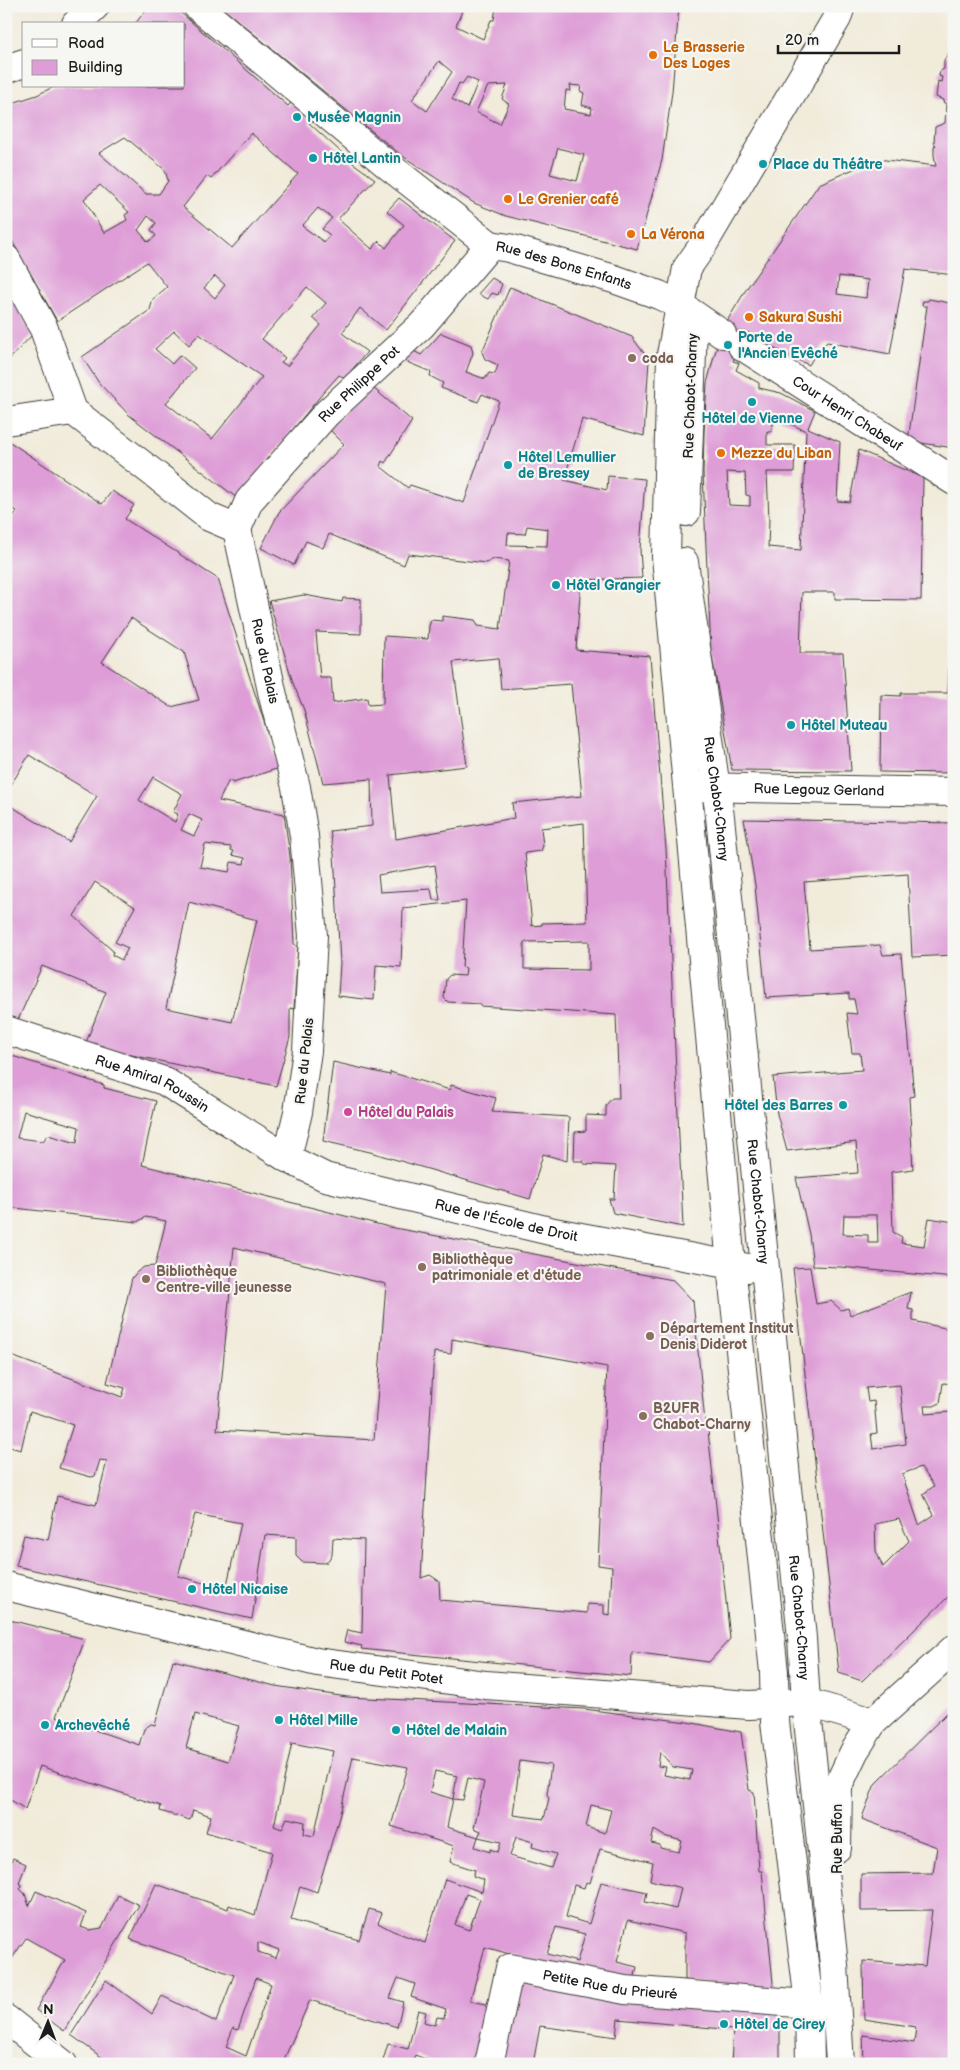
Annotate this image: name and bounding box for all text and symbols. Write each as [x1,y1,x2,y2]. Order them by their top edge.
legend [22,22,185,88]
scale bar [778,22,899,54]
text: 20 m [785,31,819,50]
text: Road [68,34,104,53]
place label: Le Brasserie Des Loges [663,39,745,72]
marker: Le Brasserie Des Loges [647,49,659,61]
text: Building [68,58,123,77]
place label: Musée Magnin [307,109,401,126]
marker: Musée Magnin [291,111,303,123]
place label: Hôtel Lantin [323,150,401,167]
marker: Hôtel Lantin [307,152,319,164]
place label: Place du Théâtre [773,156,883,173]
marker: Place du Théâtre [757,158,769,170]
place label: Le Grenier café [518,191,619,208]
marker: Le Grenier café [502,193,514,205]
place label: La Vérona [641,226,705,243]
marker: La Vérona [625,228,637,240]
street label: Rue des Bons Enfants [494,238,634,294]
place label: Sakura Sushi [759,309,842,326]
marker: Sakura Sushi [743,311,755,323]
place label: Porte de l'Ancien Evêché [738,329,839,362]
street label: Rue Chabot-Charny [680,332,701,459]
marker: Porte de l'Ancien Evêché [722,339,734,351]
street label: Rue Philippe Pot [315,342,404,426]
place label: coda [642,350,674,367]
marker: coda [626,352,638,364]
street label: Cour Henri Chabeuf [789,372,906,455]
marker: Hôtel de Vienne [746,396,758,408]
place label: Hôtel de Vienne [701,410,803,427]
place label: Mezze du Liban [731,445,832,462]
marker: Mezze du Liban [715,447,727,459]
place label: Hôtel Lemullier de Bressey [518,449,616,482]
marker: Hôtel Lemullier de Bressey [502,459,514,471]
place label: Hôtel Grangier [566,577,661,594]
marker: Hôtel Grangier [550,579,562,591]
street label: Rue du Palais [247,617,283,706]
place label: Hôtel Muteau [801,717,888,734]
marker: Hôtel Muteau [785,719,797,731]
street label: Rue Chabot-Charny [700,735,732,863]
street label: Rue Legouz Gerland [753,780,885,800]
street label: Rue du Palais [292,1017,317,1105]
street label: Rue Amiral Roussin [93,1051,212,1116]
place label: Hôtel des Barres [724,1097,833,1114]
marker: Hôtel des Barres [837,1099,849,1111]
place label: Hôtel du Palais [358,1104,454,1121]
marker: Hôtel du Palais [342,1106,354,1118]
street label: Rue Chabot-Charny [743,1138,773,1266]
street label: Rue de l'École de Droit [433,1196,580,1245]
place label: Bibliothèque patrimoniale et d'étude [432,1251,581,1284]
marker: Bibliothèque patrimoniale et d'étude [416,1261,428,1273]
place label: Bibliothèque Centre-ville jeunesse [156,1263,292,1296]
marker: Bibliothèque Centre-ville jeunesse [140,1273,152,1285]
place label: Département Institut Denis Diderot [660,1320,794,1353]
marker: Département Institut Denis Diderot [644,1330,656,1342]
place label: B2UFR Chabot-Charny [653,1400,751,1433]
marker: B2UFR Chabot-Charny [637,1410,649,1422]
street label: Rue Chabot-Charny [785,1554,813,1681]
place label: Hôtel Nicaise [202,1581,288,1598]
marker: Hôtel Nicaise [186,1583,198,1595]
street label: Rue du Petit Potet [328,1656,445,1688]
place label: Hôtel Mille [289,1712,358,1729]
marker: Hôtel Mille [273,1714,285,1726]
place label: Archevêché [54,1717,131,1734]
marker: Archevêché [39,1719,51,1731]
place label: Hôtel de Malain [406,1722,507,1739]
marker: Hôtel de Malain [390,1724,402,1736]
street label: Rue Buffon [829,1804,846,1874]
street label: Petite Rue du Prieuré [541,1966,679,2003]
north arrow [22,1998,72,2048]
text: N [43,2001,54,2018]
place label: Hôtel de Cirey [734,2016,826,2033]
marker: Hôtel de Cirey [718,2018,730,2030]

